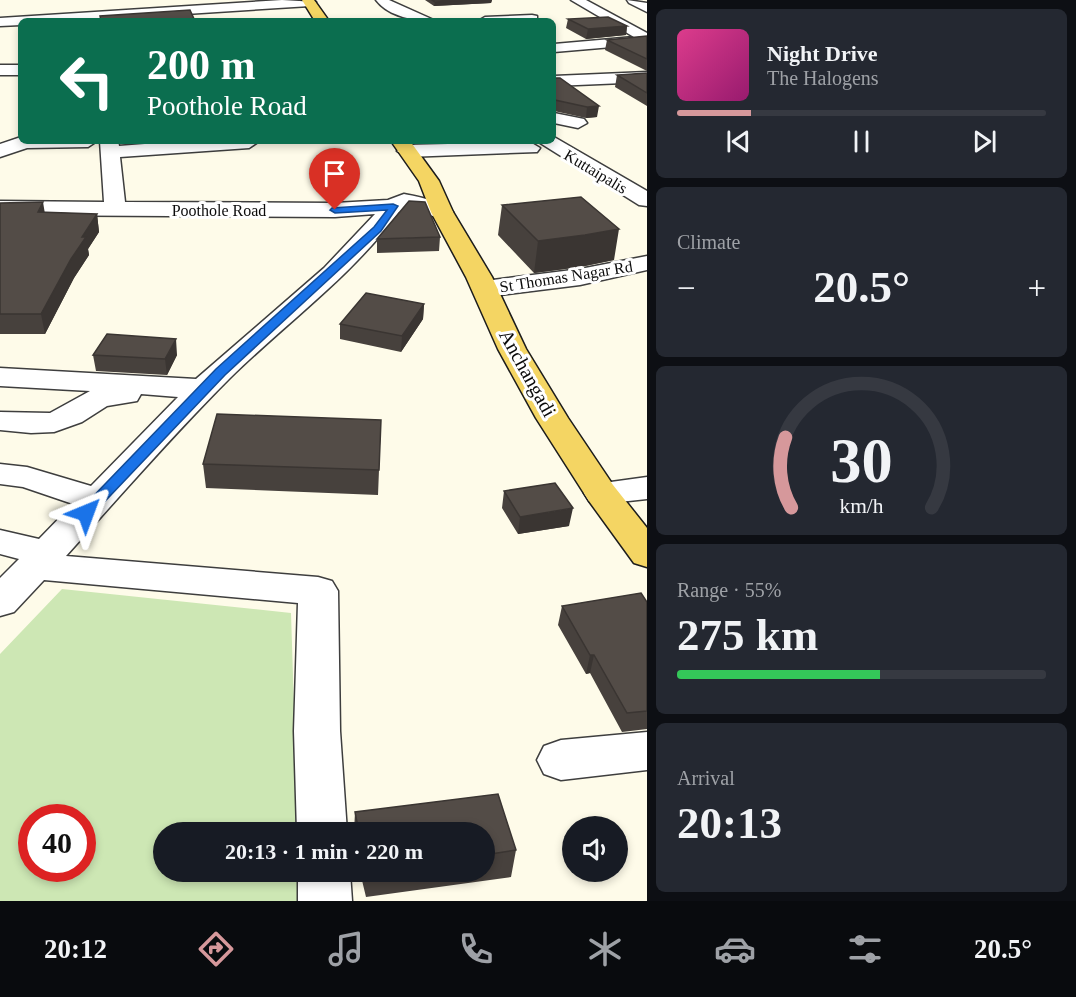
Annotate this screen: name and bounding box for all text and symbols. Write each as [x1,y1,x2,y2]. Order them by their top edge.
text: Night Drive [767,41,878,66]
icon: left [48,42,126,120]
text: 200 m [147,42,256,88]
text: The Halogens [767,67,879,89]
text: Poothole Road [147,91,307,121]
icon: previous [722,125,755,158]
icon: pause [845,125,878,158]
icon: next [968,125,1001,158]
street label: Kuttaipalis [561,146,630,198]
pin [309,148,360,210]
icon: arrive [318,157,351,190]
street label: Poothole Road [172,202,266,219]
text: Climate [677,231,740,253]
street label: St Thomas Nagar Rd [498,258,634,296]
text: 20.5° [813,262,910,312]
text: − [677,270,696,306]
text: + [1027,270,1046,306]
street label: Anchangadi [494,325,561,421]
text: 30 [830,426,893,495]
position arrow [54,481,118,545]
text: km/h [839,494,884,518]
text: Range · 55% [677,579,781,601]
text: 275 km [677,610,818,660]
text: Arrival [677,767,735,789]
text: 20:13 [677,798,782,848]
speed limit sign: 40 [18,804,96,882]
map controls [562,816,628,882]
button: sound [562,816,628,882]
text: 20:13 · 1 min · 220 m [225,839,423,864]
icon: directions [195,928,237,970]
icon: music [325,928,367,970]
icon: phone [455,928,497,970]
icon: climate [584,928,626,970]
icon: car [714,928,756,970]
icon: filters [844,928,886,970]
text: 20:12 [44,934,107,964]
text: 20.5° [974,934,1032,964]

